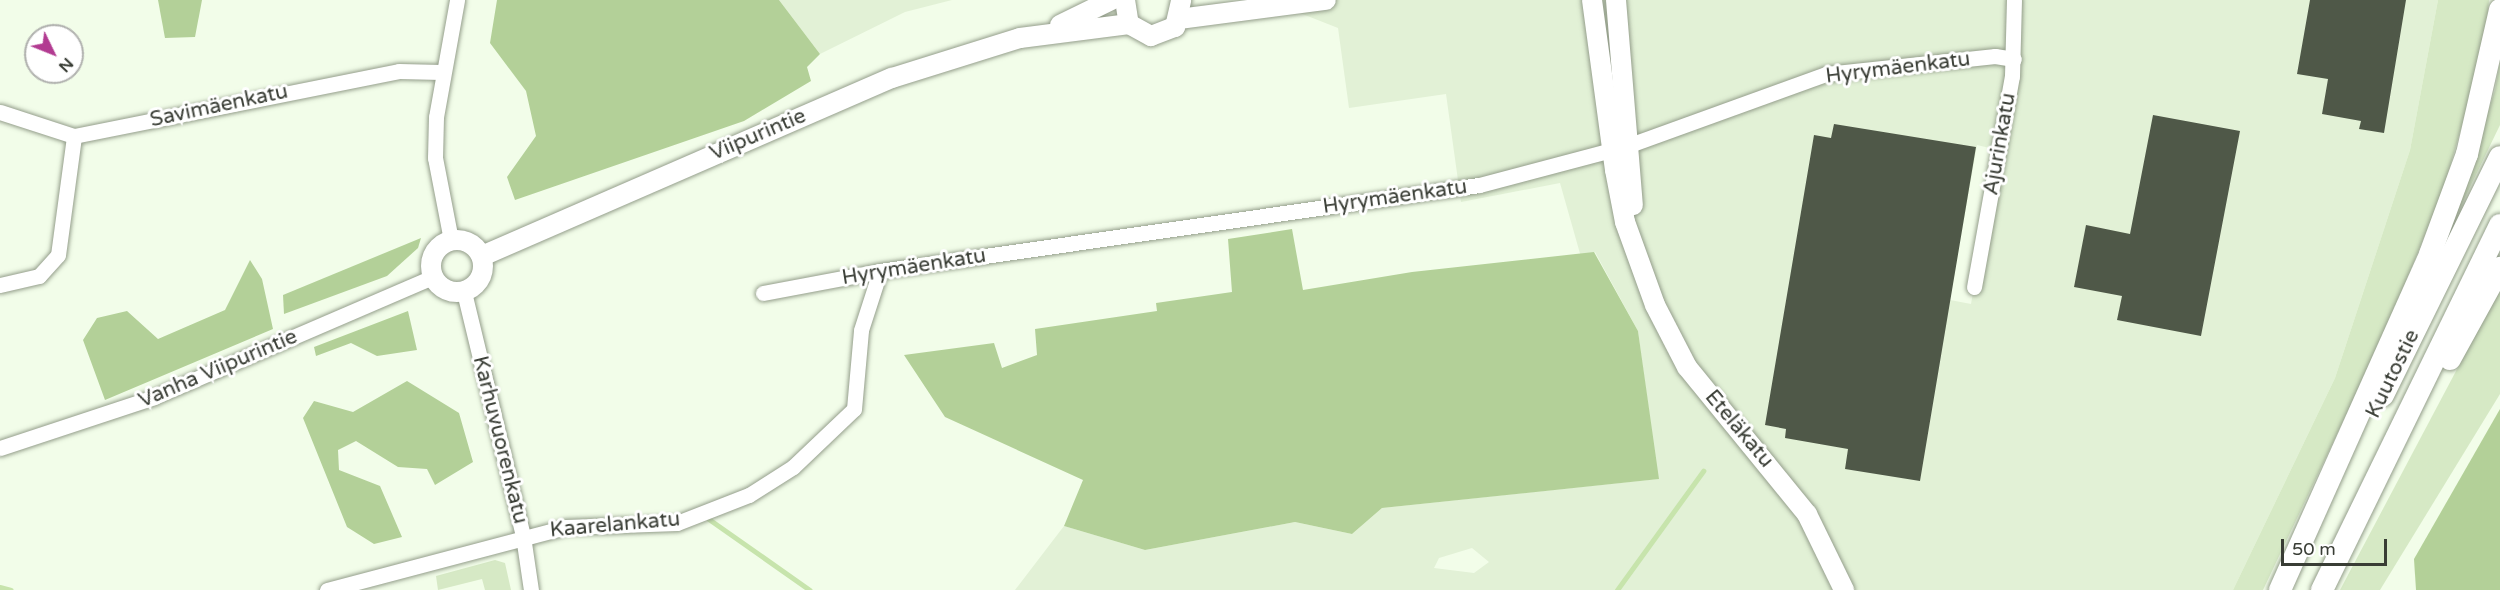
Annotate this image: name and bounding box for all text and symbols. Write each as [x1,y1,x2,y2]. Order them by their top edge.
north arrow [24,24,84,84]
street label: Hyrymäenkatu [1824,47,1972,89]
text: N [54,53,77,76]
street label: Savimäenkatu [148,79,290,133]
street label: Ajurinkatu [1979,91,2021,197]
street label: Viipurintie [706,104,810,166]
street label: Hyrymäenkatu [1321,174,1469,220]
street label: Hyrymäenkatu [840,243,988,291]
street label: Vanha Viipurintie [135,324,301,414]
street label: Kuutostie [2361,326,2425,422]
street label: Karhuvuorenkatu [467,353,533,527]
street label: Eteläkatu [1699,385,1779,473]
street label: Kaarelankatu [549,507,681,543]
scale bar [2284,527,2390,565]
text: 50 m [2292,538,2336,560]

